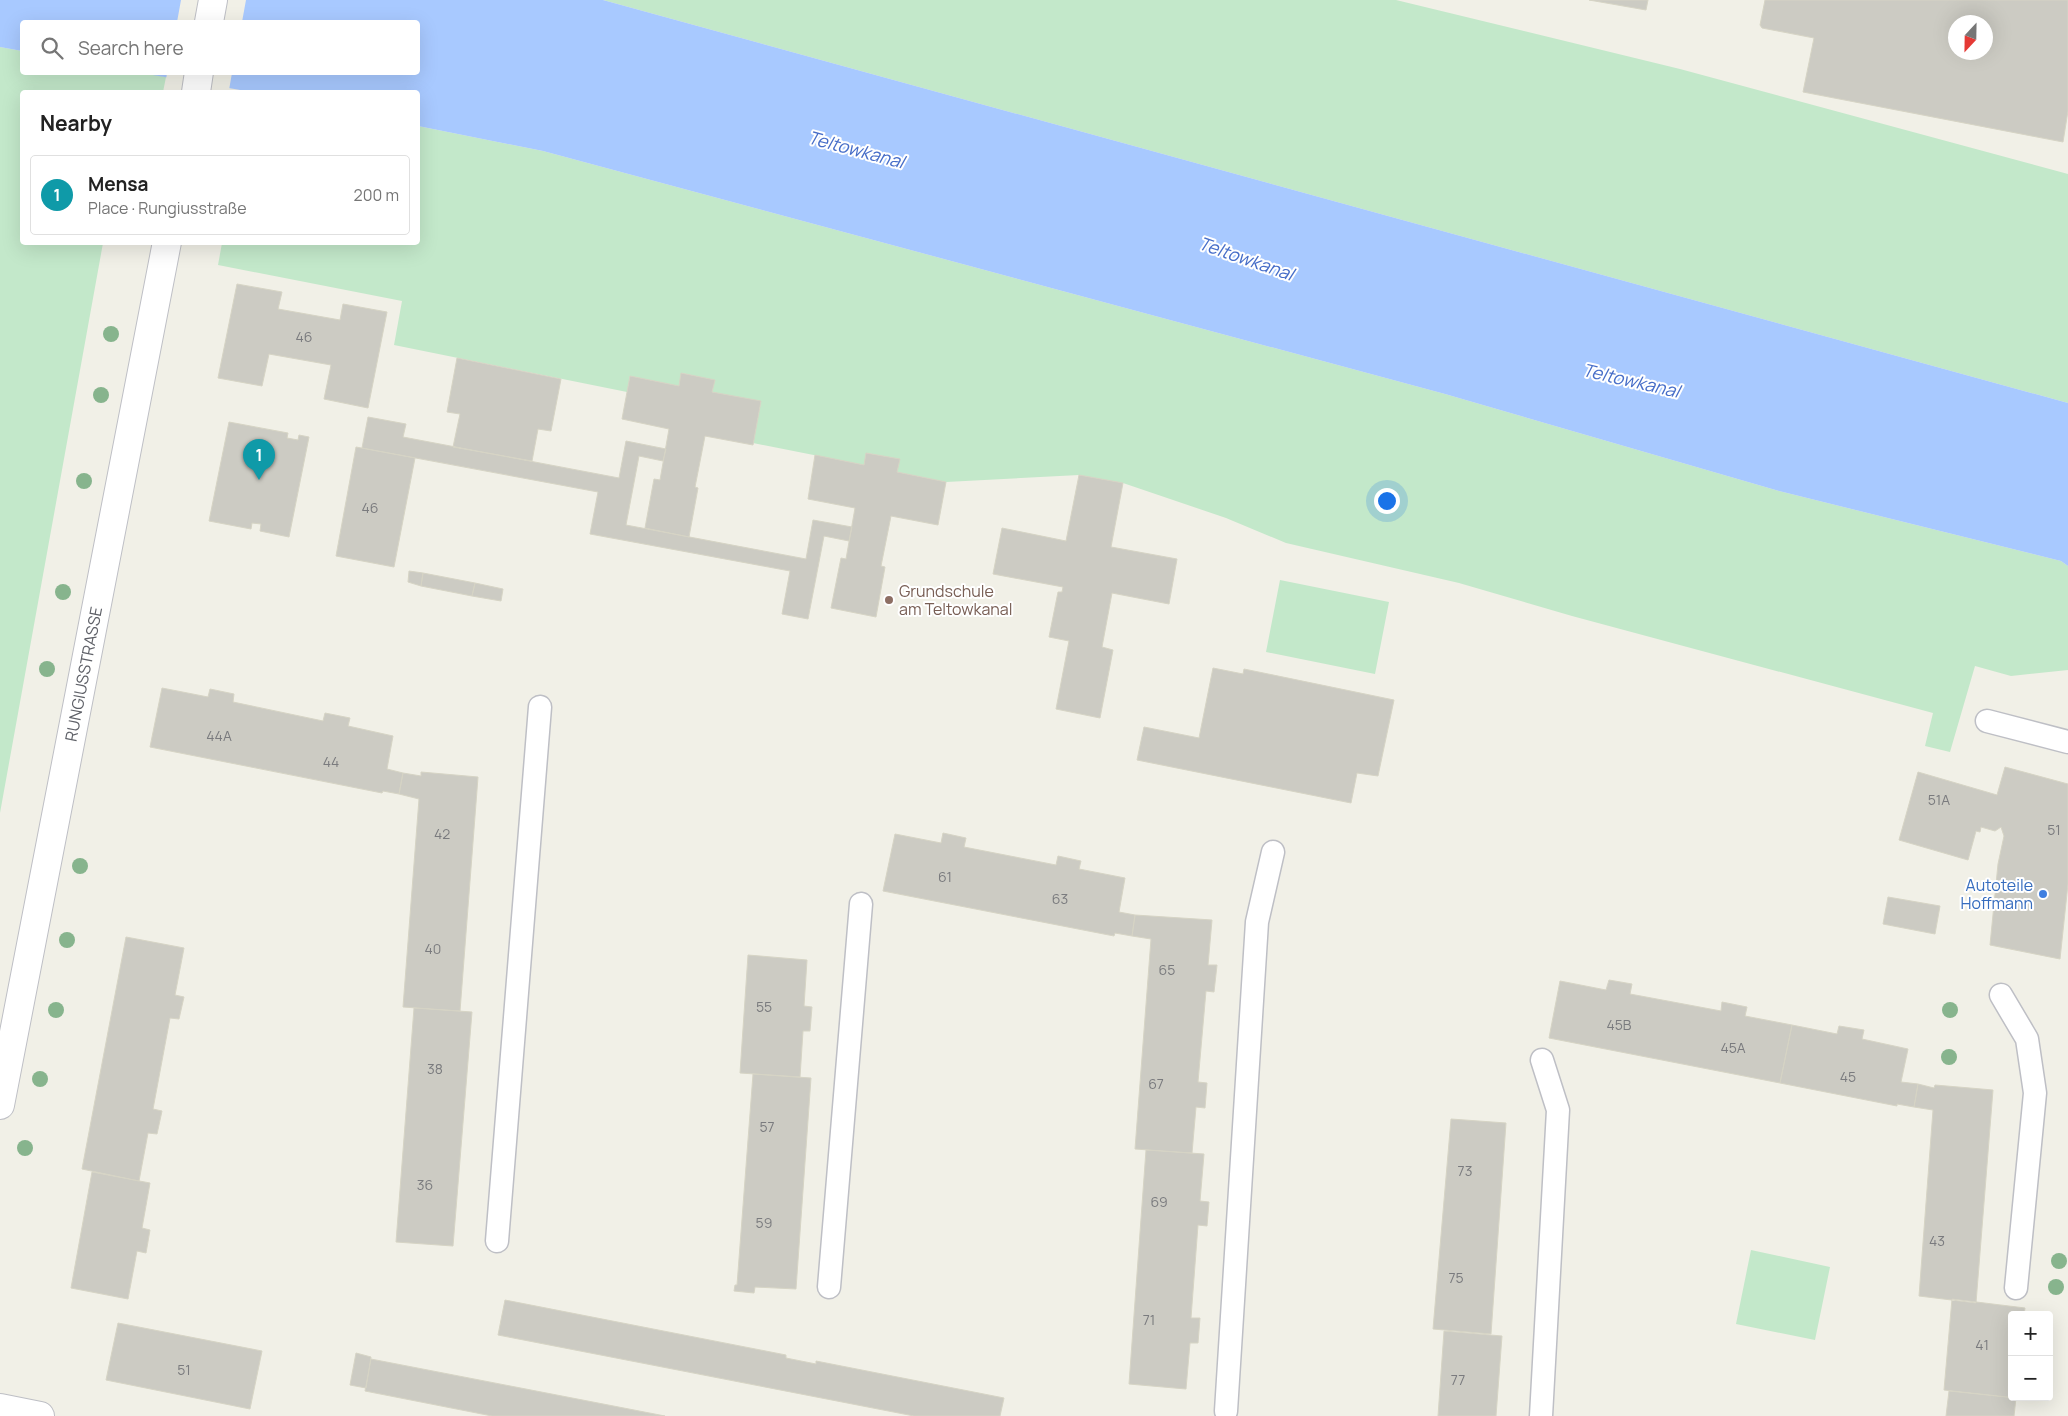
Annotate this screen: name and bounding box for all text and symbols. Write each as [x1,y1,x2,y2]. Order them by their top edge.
north arrow [1948,15,1993,60]
search box [20,20,420,75]
icon: search [38,34,66,62]
text: Search here [78,35,184,61]
text: Nearby [40,109,112,137]
water label: Teltowkanal [805,125,910,174]
text: Mensa [88,171,149,197]
text: 1 [53,184,61,206]
text: 200 m [354,184,399,206]
text: Place · Rungiusstraße [88,197,247,219]
water label: Teltowkanal [1196,231,1300,286]
house number: 46 [296,327,312,346]
water label: Teltowkanal [1580,357,1685,403]
pin: 1 [243,439,275,480]
your location [1374,488,1400,514]
house number: 46 [362,498,378,517]
place label: Grundschule am Teltowkanal [899,580,1012,620]
marker: Grundschule am Teltowkanal [883,594,895,606]
street label: RUNGIUSSTRASSE [60,605,107,743]
house number: 44A [206,726,232,745]
house number: 44 [323,752,339,771]
house number: 51A [1928,790,1950,809]
house number: 51 [2047,820,2061,839]
house number: 42 [434,824,450,843]
house number: 61 [938,867,952,886]
place label: Autoteile Hoffmann [1961,874,2033,914]
marker: Autoteile Hoffmann [2037,888,2049,900]
house number: 63 [1052,889,1068,908]
house number: 40 [425,939,441,958]
house number: 65 [1159,960,1175,979]
house number: 55 [756,997,772,1016]
house number: 45B [1607,1015,1632,1034]
house number: 45A [1720,1038,1746,1057]
house number: 38 [427,1059,443,1078]
house number: 45 [1840,1067,1856,1086]
house number: 67 [1148,1074,1164,1093]
house number: 57 [759,1117,775,1136]
house number: 73 [1458,1161,1472,1180]
house number: 36 [417,1175,433,1194]
house number: 69 [1150,1192,1168,1211]
house number: 59 [756,1213,772,1232]
house number: 43 [1929,1231,1945,1250]
house number: 75 [1448,1268,1464,1287]
house number: 71 [1143,1310,1155,1329]
map controls [2008,1311,2053,1401]
button: + [2008,1311,2053,1356]
house number: 41 [1975,1335,1989,1354]
button: − [2008,1356,2053,1401]
house number: 51 [177,1360,191,1379]
house number: 77 [1451,1370,1465,1389]

